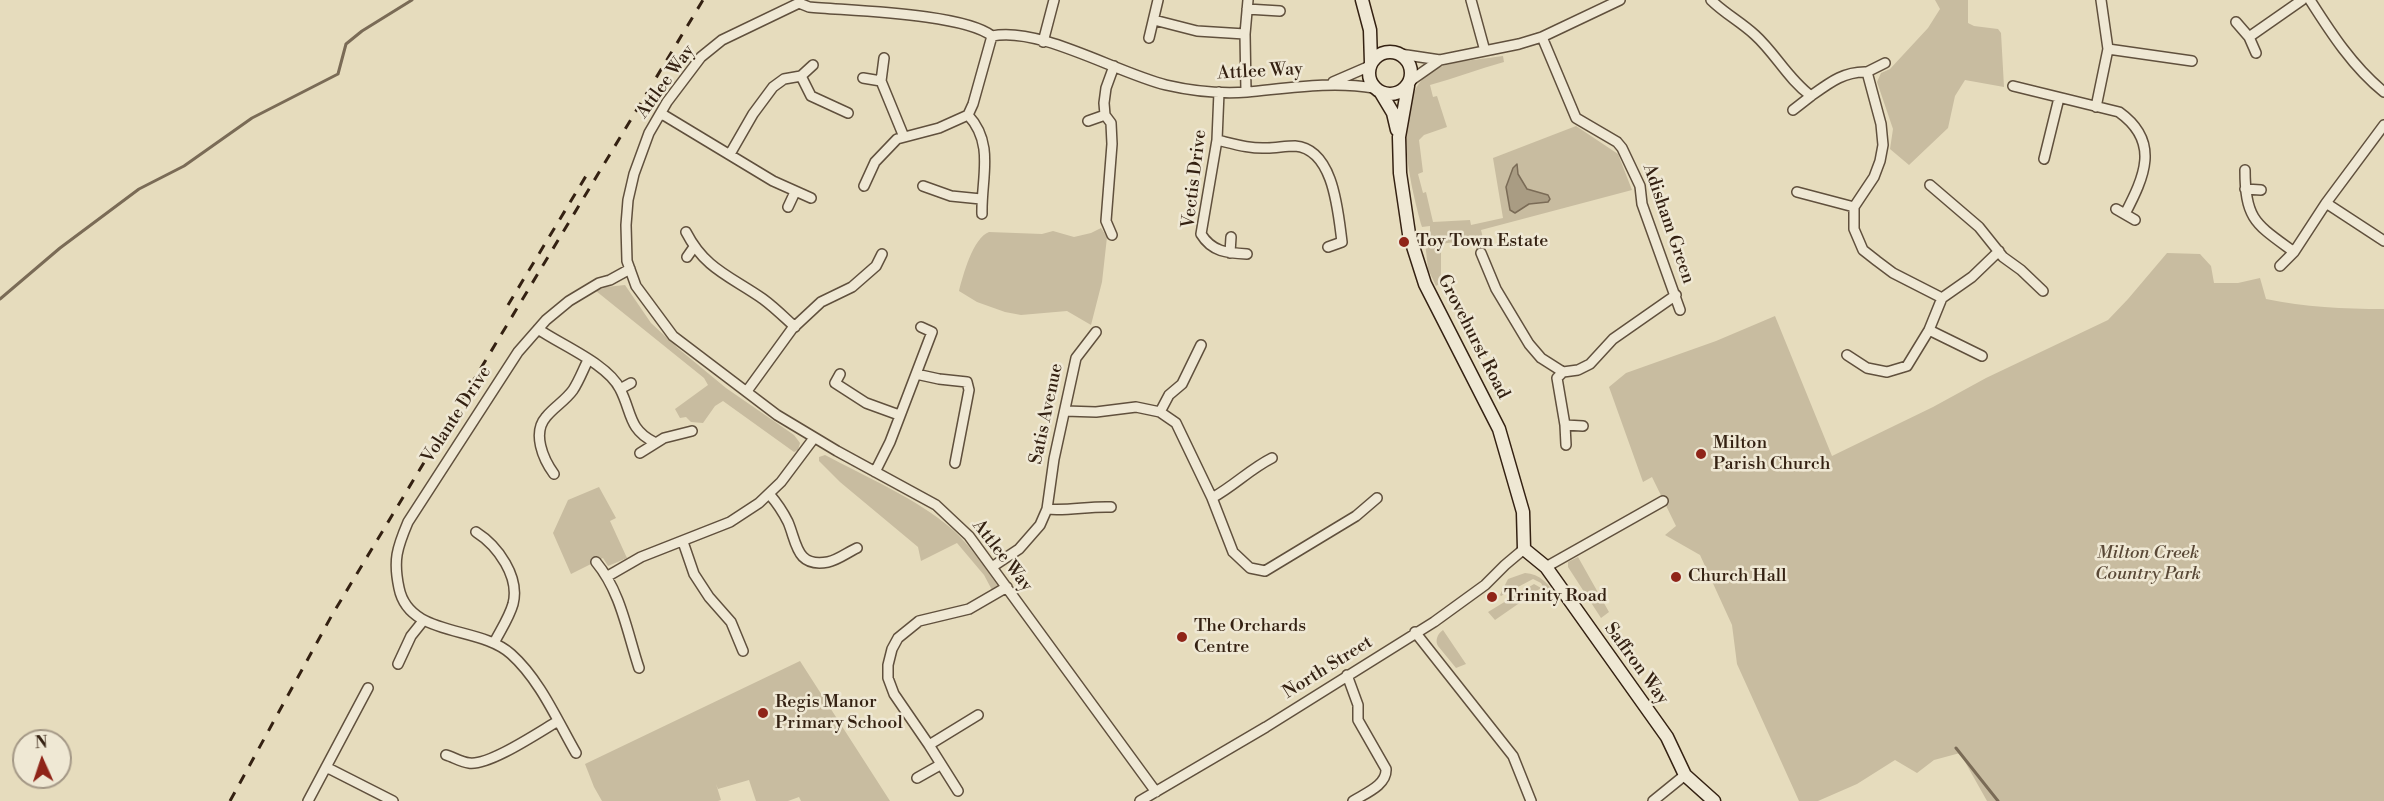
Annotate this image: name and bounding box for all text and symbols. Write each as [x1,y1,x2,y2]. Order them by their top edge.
street label: Attlee Way [632,41,700,123]
street label: Attlee Way [1217,59,1303,85]
street label: Vectis Drive [1178,128,1212,230]
street label: Adisham Green [1637,161,1699,287]
place label: Toy Town Estate [1416,231,1548,253]
marker: Toy Town Estate [1397,235,1411,249]
street label: Grovehurst Road [1432,271,1514,403]
street label: Volante Drive [418,362,496,468]
street label: Satis Avenue [1026,362,1068,466]
place label: Milton Parish Church [1713,433,1830,476]
marker: Milton Parish Church [1694,447,1708,461]
street label: Attlee Way [967,516,1037,596]
park label: Milton Creek Country Park [2095,543,2201,586]
place label: Church Hall [1688,566,1786,588]
marker: Church Hall [1669,570,1683,584]
place label: Trinity Road [1504,586,1607,608]
marker: Trinity Road [1485,590,1499,604]
place label: The Orchards Centre [1194,616,1306,658]
street label: Saffron Way [1599,619,1673,709]
marker: The Orchards Centre [1175,630,1189,644]
street label: North Street [1279,632,1377,704]
place label: Regis Manor Primary School [775,692,903,734]
marker: Regis Manor Primary School [756,706,770,720]
north arrow [12,729,72,789]
text: N [34,733,48,753]

